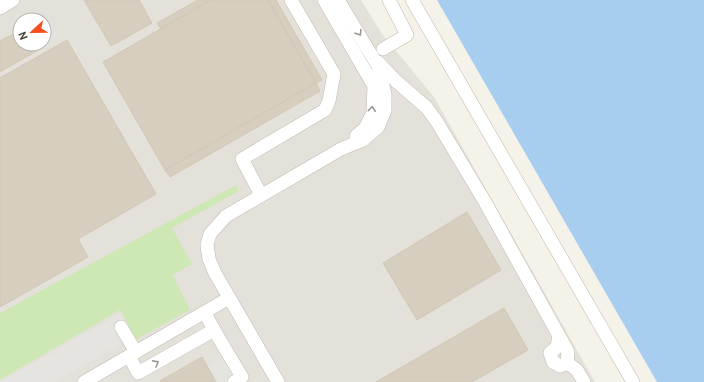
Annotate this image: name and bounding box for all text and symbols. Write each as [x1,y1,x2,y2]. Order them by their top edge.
north arrow [12,12,52,52]
text: N [16,29,32,42]
one-way arrow [354,29,361,36]
one-way arrow [368,106,377,112]
one-way arrow [152,360,159,368]

